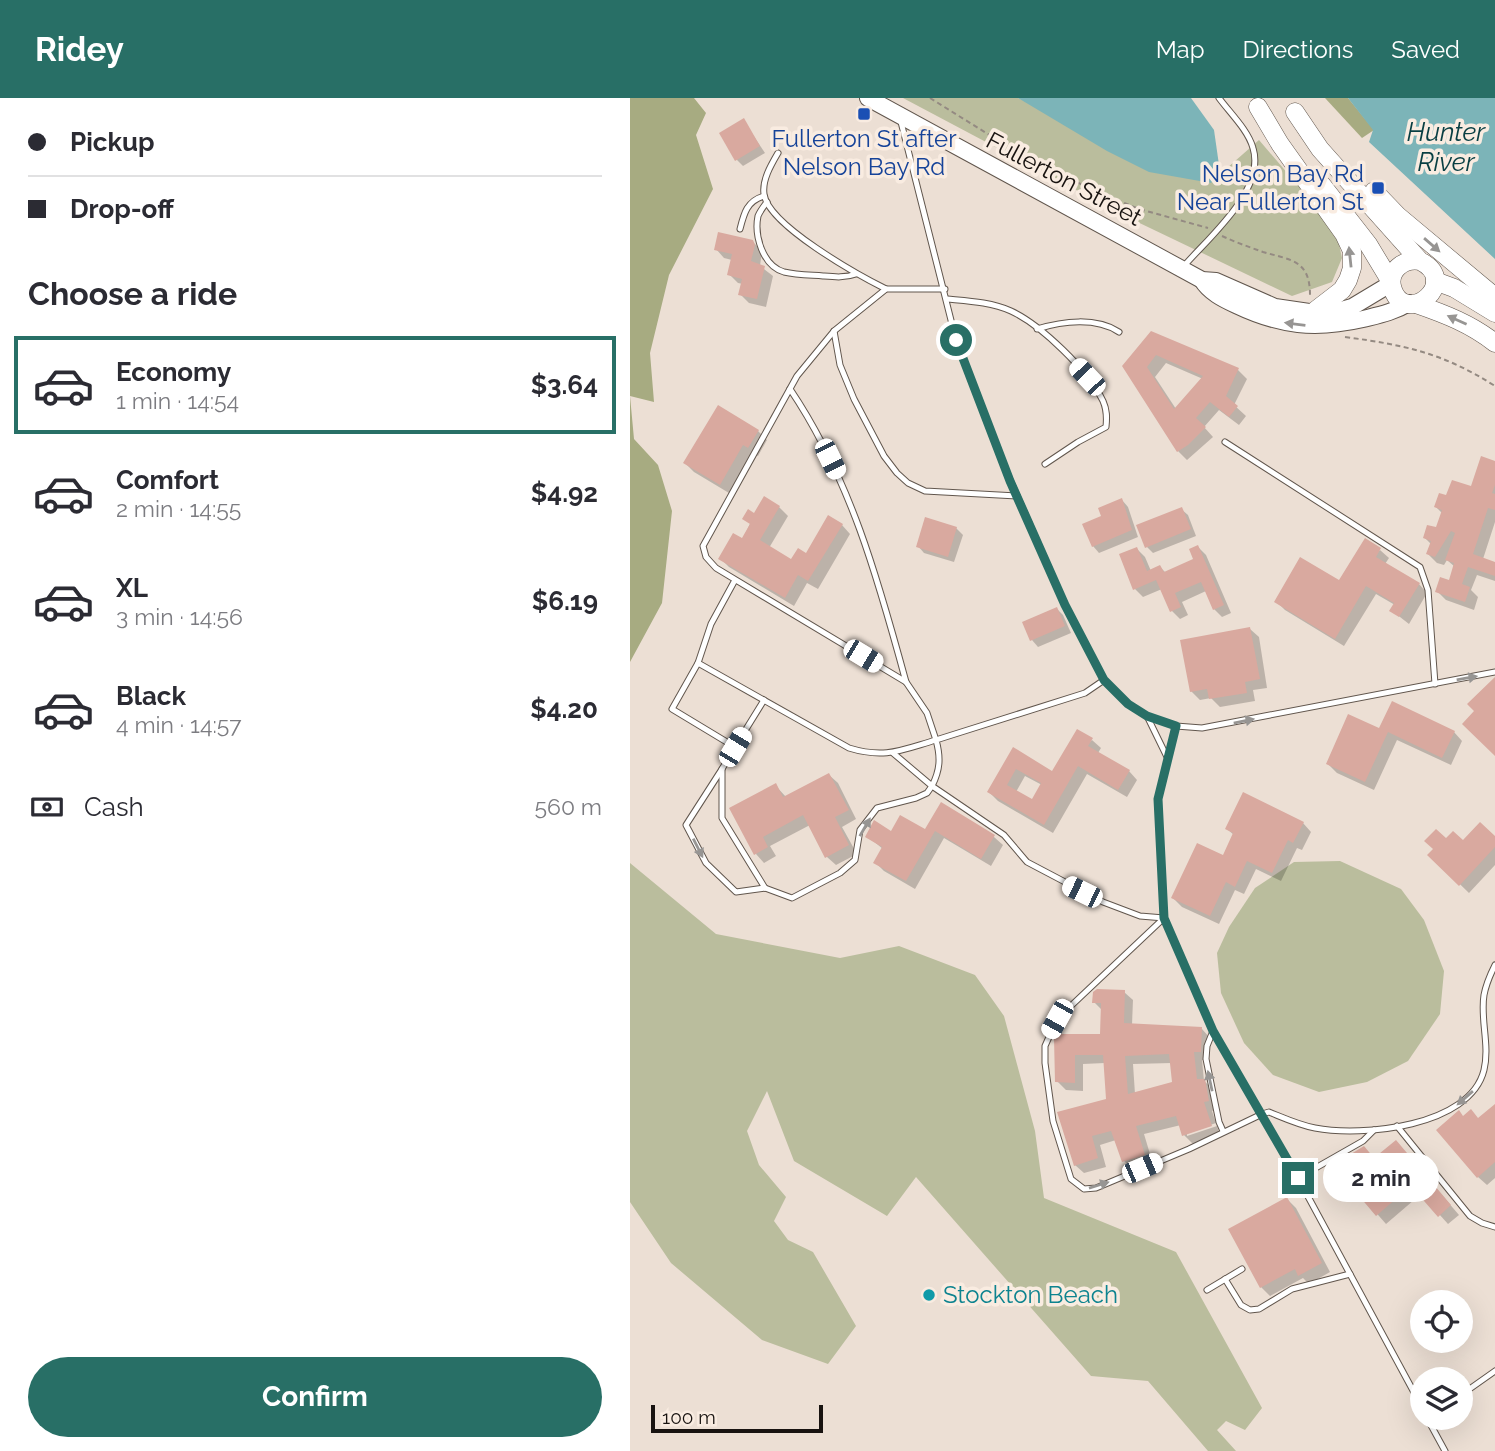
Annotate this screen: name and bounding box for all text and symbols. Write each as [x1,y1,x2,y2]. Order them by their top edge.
text: Ridey [35,30,124,69]
text: Map [1156,35,1205,64]
text: Directions [1243,35,1353,64]
text: Saved [1391,35,1460,64]
marker: Fullerton St after Nelson Bay Rd [856,106,872,122]
water label: Hunter River [1407,117,1486,177]
place label: Fullerton St after Nelson Bay Rd [771,124,957,181]
street label: Fullerton Street [982,125,1147,232]
text: Pickup [70,127,155,157]
place label: Nelson Bay Rd Near Fullerton St [1177,159,1364,216]
marker: Nelson Bay Rd Near Fullerton St [1370,180,1386,196]
text: Drop-off [70,194,174,224]
one-way arrow [1423,237,1440,252]
one-way arrow [1345,246,1356,268]
text: Choose a ride [28,275,237,312]
one-way arrow [1447,314,1468,325]
one-way arrow [1284,318,1306,329]
route start [940,324,972,356]
icon: car [32,354,95,417]
car [1065,354,1110,400]
text: Economy [116,357,231,387]
text: $3.64 [531,370,598,400]
text: 1 min · 14:54 [116,387,239,414]
car [812,436,849,482]
icon: car [32,462,95,525]
text: Comfort [116,465,219,495]
text: $4.92 [531,478,598,508]
text: 2 min · 14:55 [116,495,241,522]
icon: car [32,570,95,633]
text: XL [116,573,148,603]
text: $6.19 [532,586,598,616]
text: 3 min · 14:56 [116,603,243,630]
car [840,636,887,676]
one-way arrow [1456,672,1478,683]
icon: car [32,678,95,741]
text: Black [116,681,186,711]
text: $4.20 [530,694,598,724]
text: 4 min · 14:57 [116,711,242,738]
one-way arrow [1233,715,1255,726]
car [716,724,755,770]
icon: cash [28,788,66,826]
text: Cash [84,792,144,822]
text: 560 m [535,793,602,820]
one-way arrow [859,817,871,836]
one-way arrow [692,838,703,858]
car [1059,873,1106,911]
car [1038,996,1077,1042]
one-way arrow [1205,1070,1216,1092]
one-way arrow [1456,1090,1474,1106]
car [1119,1150,1166,1186]
callout: 2 min [1322,1154,1438,1202]
route end [1282,1162,1314,1194]
text: 2 min [1351,1164,1411,1191]
one-way arrow [1088,1180,1109,1190]
place label: Stockton Beach [943,1280,1118,1309]
marker: Stockton Beach [921,1287,937,1303]
map controls [1410,1290,1473,1430]
button: locate [1410,1290,1473,1353]
button: Confirm [28,1357,602,1437]
button: layers [1410,1367,1473,1430]
scale bar [651,1402,822,1434]
text: 100 m [662,1406,716,1428]

